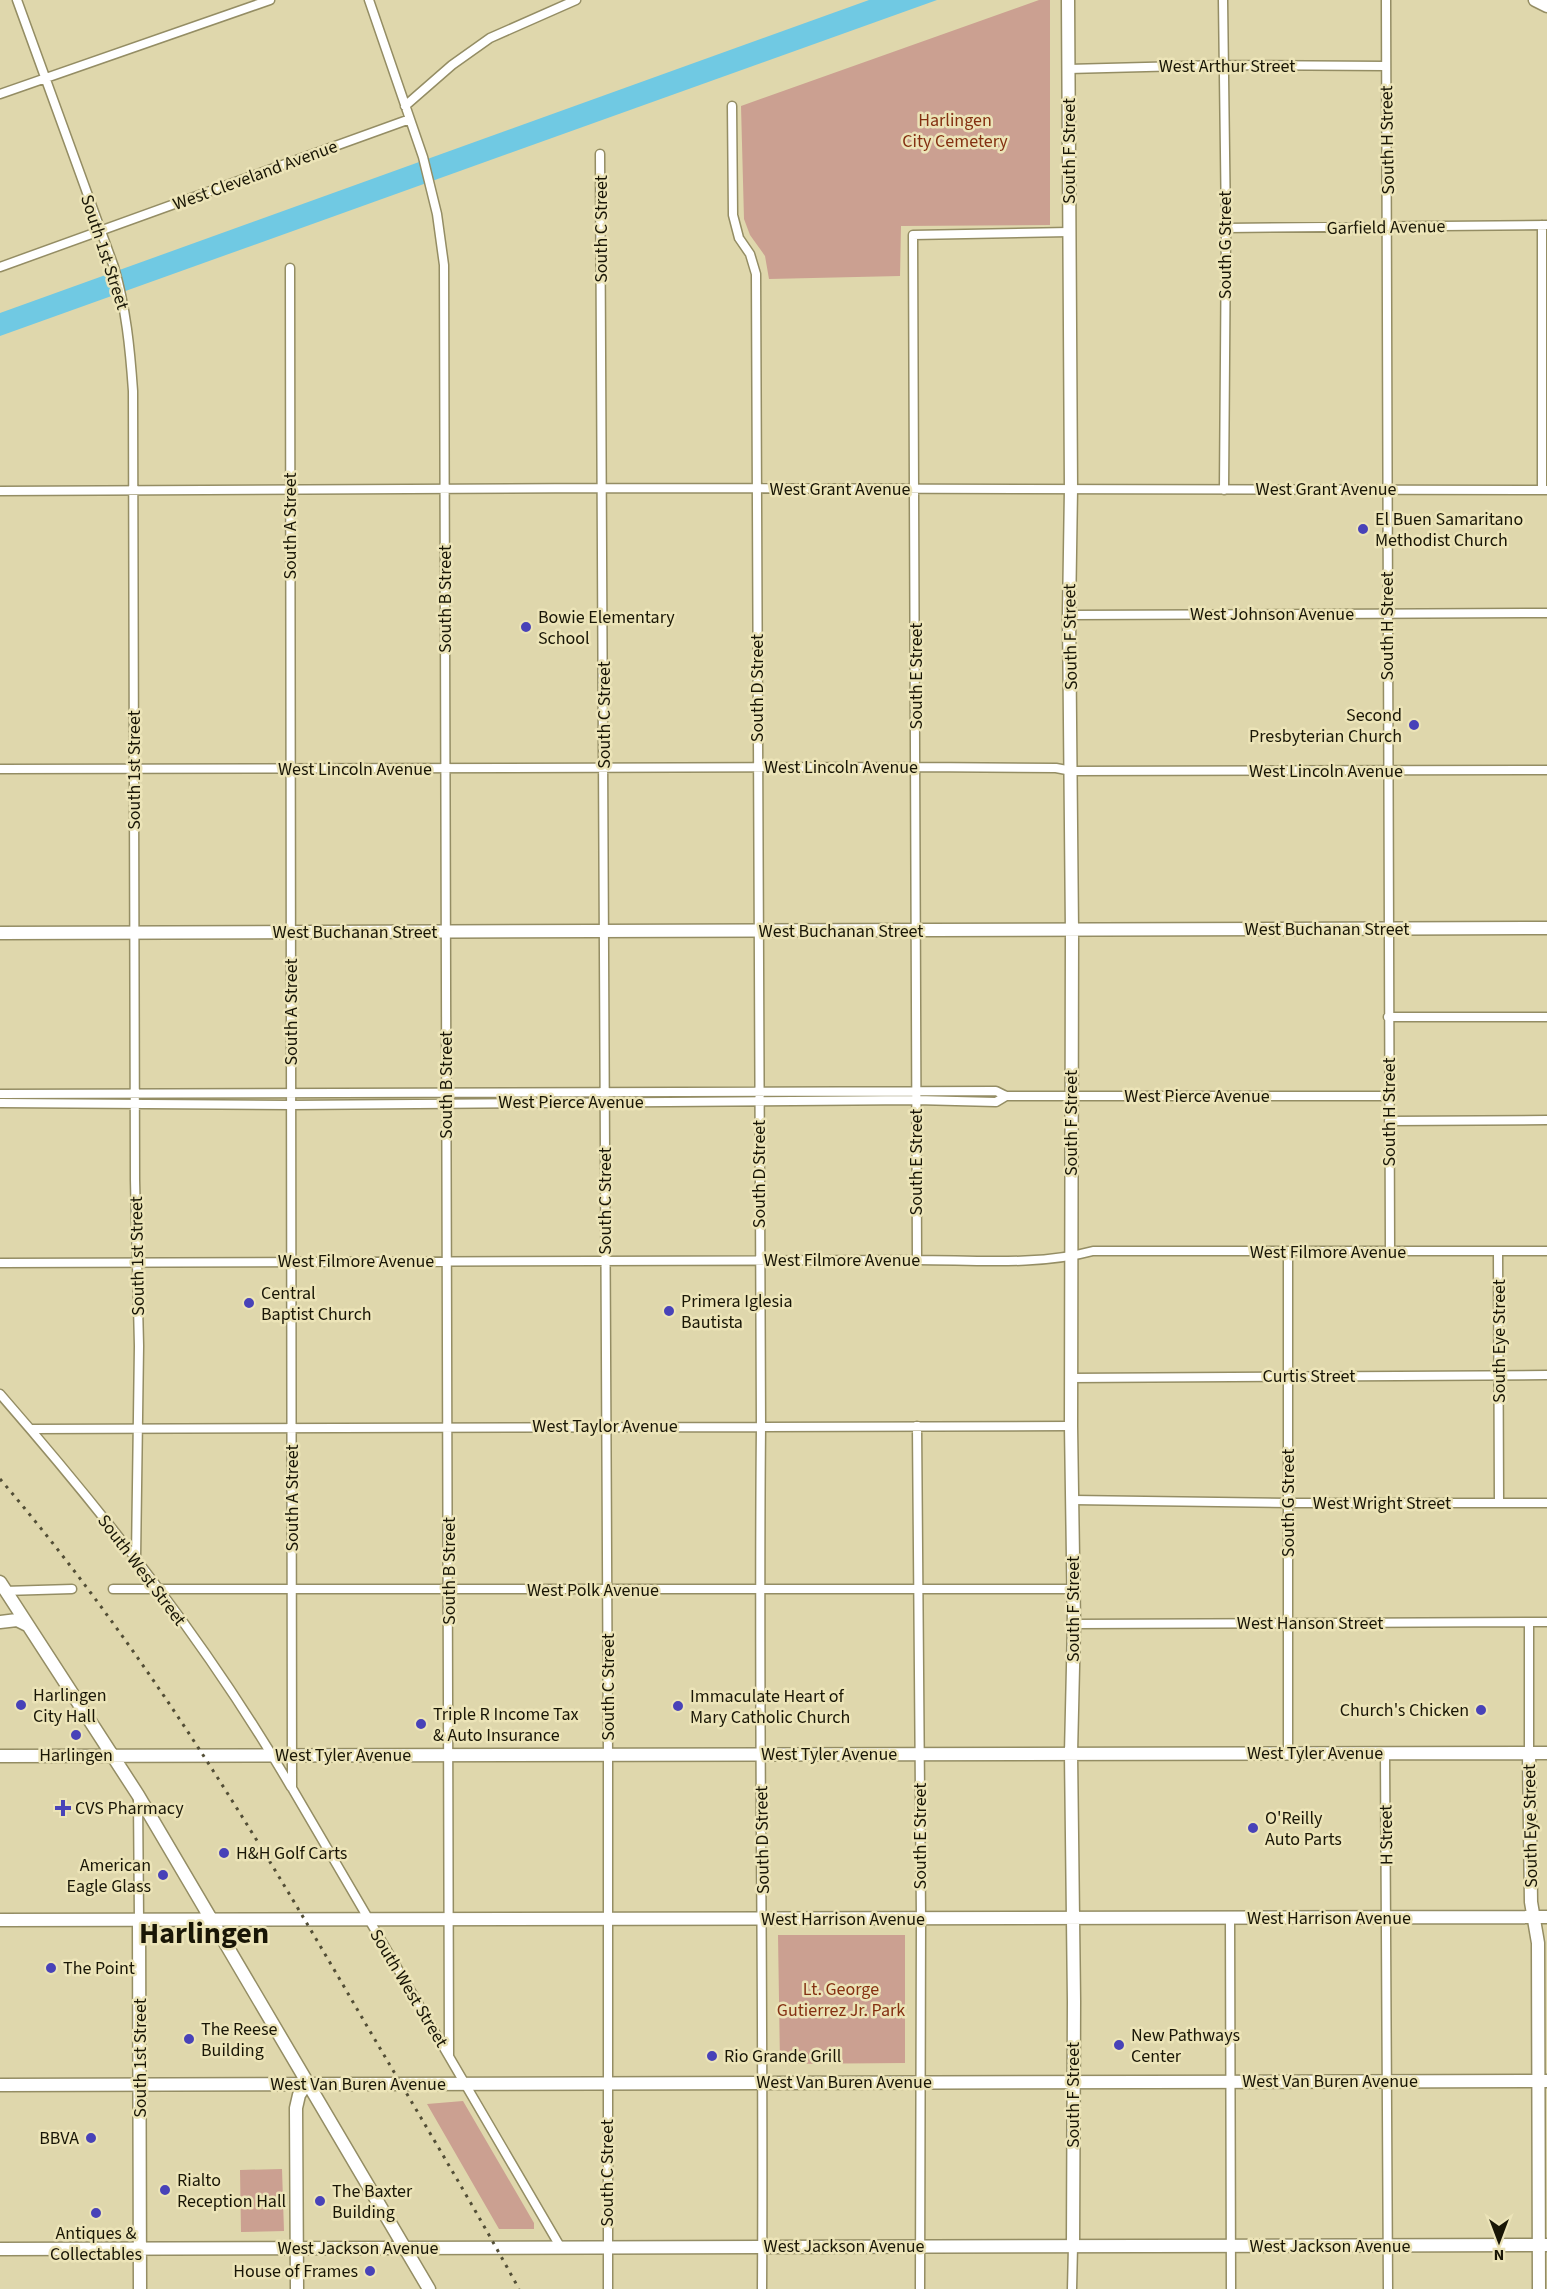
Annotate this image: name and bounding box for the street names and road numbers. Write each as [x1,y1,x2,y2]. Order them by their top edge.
street label: West Arthur Street [1159,54,1295,79]
street label: South H Street [1374,85,1401,195]
street label: South F Street [1057,98,1082,204]
street label: West Cleveland Avenue [169,134,341,217]
street label: South C Street [589,175,614,283]
street label: South 1st Street [74,191,135,313]
street label: South G Street [1213,191,1238,299]
street label: Garfield Avenue [1326,214,1446,241]
street label: South A Street [278,472,303,580]
street label: West Grant Avenue [770,477,911,502]
street label: West Grant Avenue [1256,477,1397,502]
street label: South B Street [433,545,458,653]
street label: South H Street [1375,571,1400,681]
street label: South F Street [1057,584,1084,690]
street label: West Johnson Avenue [1190,602,1354,627]
street label: South E Street [904,623,929,729]
street label: South D Street [745,634,770,742]
street label: South C Street [592,661,617,769]
street label: South 1st Street [122,710,147,830]
street label: West Lincoln Avenue [764,755,918,780]
street label: West Lincoln Avenue [278,757,432,782]
street label: West Lincoln Avenue [1249,759,1403,784]
street label: West Buchanan Street [1245,917,1409,942]
street label: West Buchanan Street [759,919,923,944]
street label: West Buchanan Street [273,920,437,945]
street label: South A Street [279,958,304,1066]
street label: South B Street [434,1031,459,1139]
street label: South H Street [1377,1057,1402,1167]
street label: South F Street [1059,1070,1084,1176]
street label: West Pierce Avenue [1124,1084,1270,1109]
street label: West Pierce Avenue [498,1090,644,1115]
street label: South E Street [904,1109,929,1215]
street label: South D Street [747,1120,772,1228]
street label: South C Street [593,1147,618,1255]
street label: South 1st Street [124,1196,151,1316]
street label: West Filmore Avenue [1250,1240,1406,1265]
street label: West Filmore Avenue [764,1248,920,1273]
street label: West Filmore Avenue [278,1249,434,1274]
street label: South Eye Street [1487,1279,1512,1403]
street label: Curtis Street [1263,1364,1355,1389]
street label: West Taylor Avenue [532,1414,678,1439]
street label: South A Street [280,1444,305,1552]
street label: South G Street [1276,1449,1301,1557]
street label: West Wright Street [1313,1491,1451,1516]
street label: South West Street [91,1509,192,1631]
street label: South B Street [437,1517,462,1625]
street label: South F Street [1061,1556,1086,1662]
street label: West Polk Avenue [527,1578,659,1603]
street label: West Hanson Street [1237,1611,1383,1636]
street label: South C Street [596,1633,621,1741]
street label: West Tyler Avenue [1247,1741,1383,1766]
street label: West Tyler Avenue [761,1742,897,1767]
street label: West Tyler Avenue [275,1743,411,1768]
street label: South Eye Street [1517,1764,1544,1888]
street label: South E Street [908,1783,933,1889]
street label: South D Street [749,1786,776,1894]
street label: H Street [1373,1805,1400,1865]
street label: West Harrison Avenue [1247,1906,1411,1931]
street label: West Harrison Avenue [761,1907,925,1932]
street label: South West Street [363,1925,454,2052]
street label: South 1st Street [128,1998,153,2118]
street label: South F Street [1061,2042,1086,2148]
street label: West Van Buren Avenue [1242,2069,1418,2094]
street label: West Van Buren Avenue [756,2070,932,2095]
street label: West Van Buren Avenue [270,2072,446,2097]
street label: South C Street [595,2119,620,2227]
street label: West Jackson Avenue [764,2234,925,2259]
street label: West Jackson Avenue [1250,2234,1411,2259]
street label: West Jackson Avenue [278,2236,439,2261]

